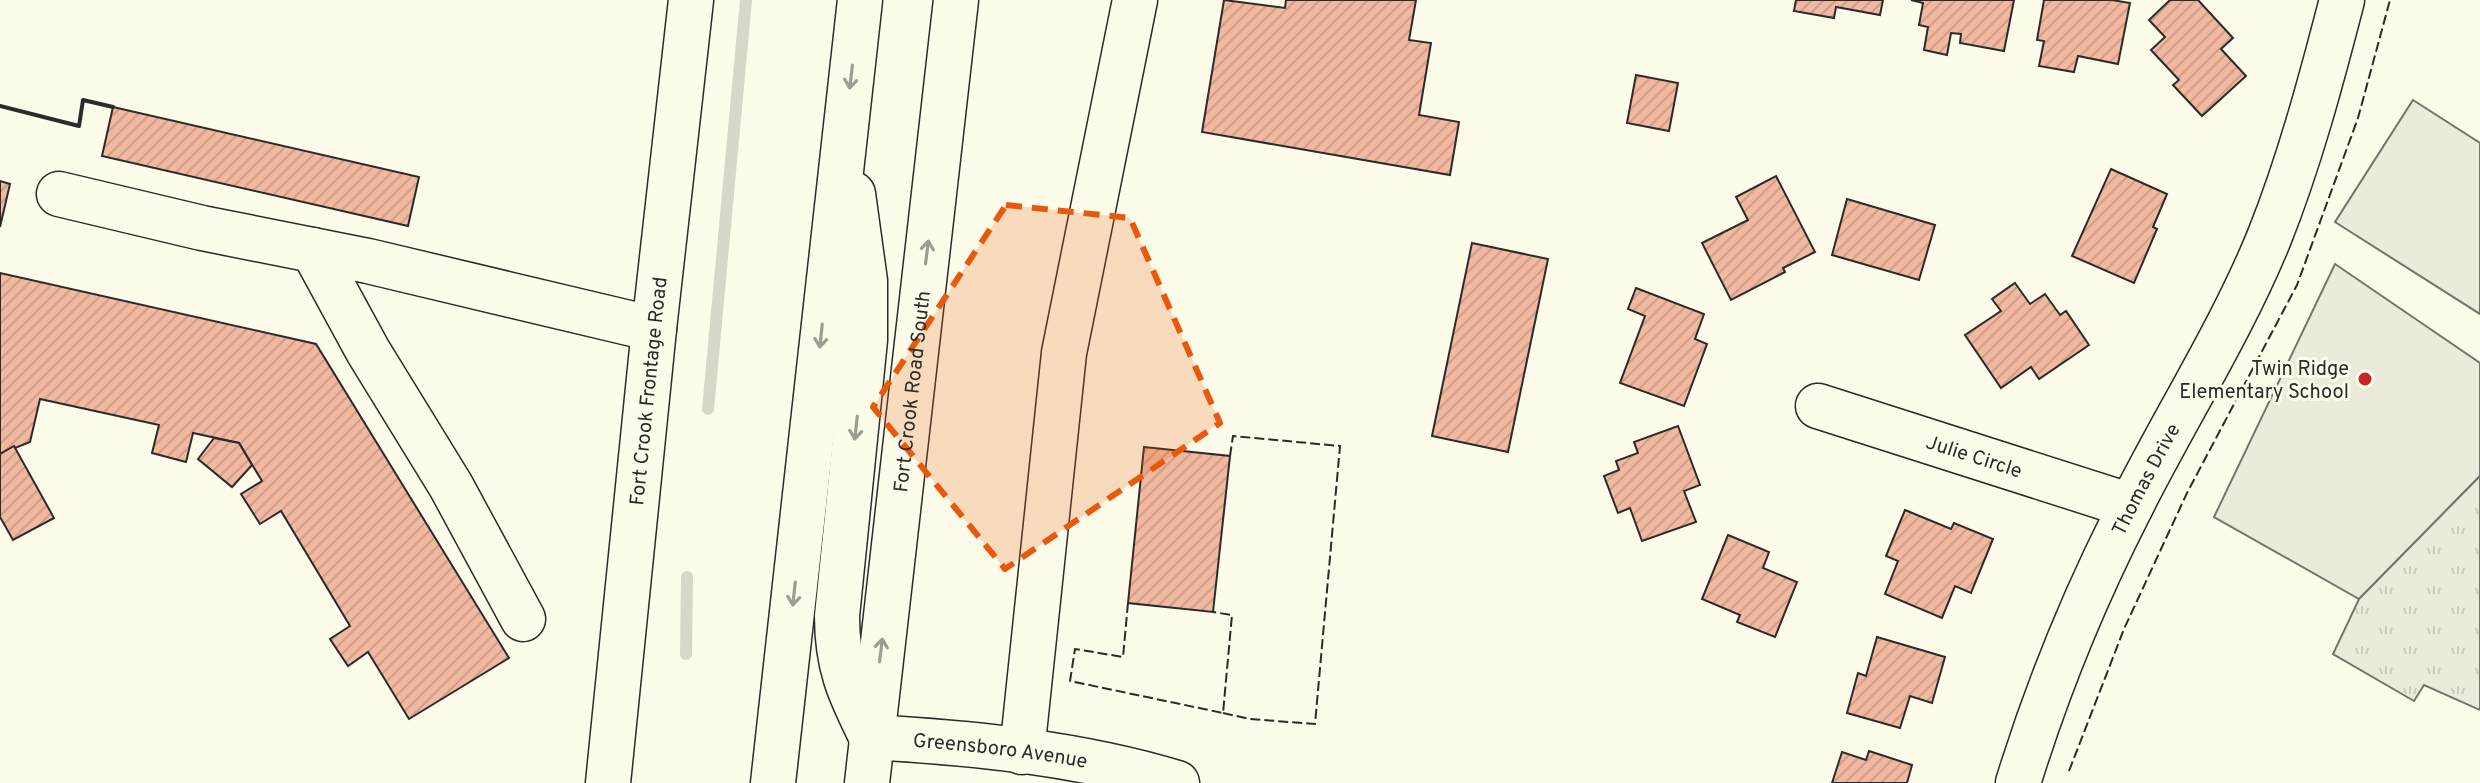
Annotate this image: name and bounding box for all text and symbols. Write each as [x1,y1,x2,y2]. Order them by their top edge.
one-way arrow [843,64,858,90]
one-way arrow [920,240,935,266]
street label: Fort Crook Frontage Road [625,276,675,507]
street label: Fort Crook Road South [889,290,938,494]
one-way arrow [814,322,829,349]
place label: Twin Ridge Elementary School [2179,357,2349,406]
marker: Twin Ridge Elementary School [2356,370,2374,388]
one-way arrow [849,415,864,441]
street label: Thomas Drive [2107,419,2187,541]
street label: Julie Circle [1922,430,2025,485]
one-way arrow [786,580,801,607]
one-way arrow [874,638,889,663]
street label: Greensboro Avenue [912,729,1089,776]

